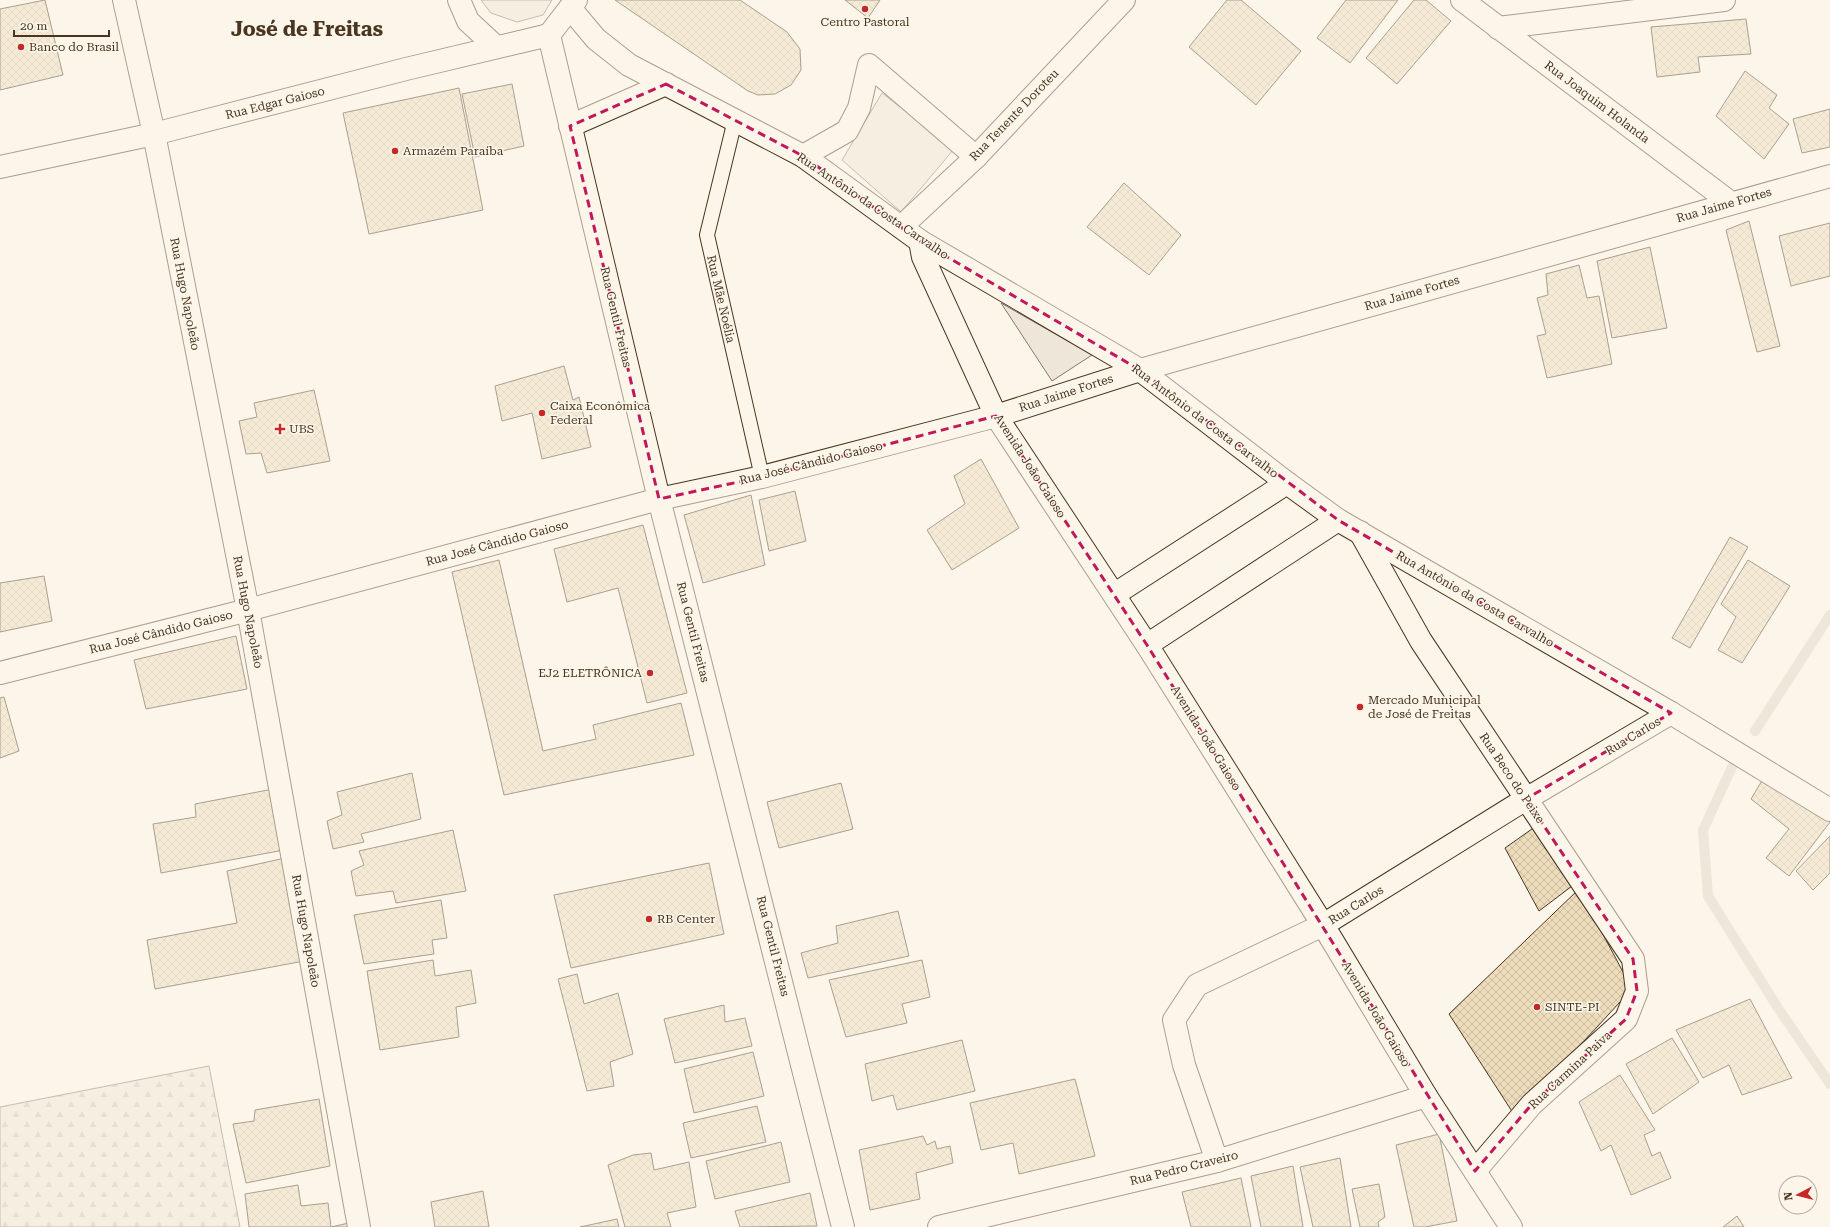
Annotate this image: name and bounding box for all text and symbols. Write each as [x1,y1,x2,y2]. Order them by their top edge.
marker: Centro Pastoral [860,4,870,14]
scale bar [14,12,109,38]
place label: Centro Pastoral [820,15,910,29]
district label: José de Freitas [231,17,383,41]
text: 20 m [20,19,47,33]
place label: Banco do Brasil [29,40,119,54]
marker: Banco do Brasil [16,42,26,52]
street label: Rua Joaquim Holanda [1542,58,1653,146]
street label: Rua Tenente Doroteu [966,66,1062,164]
street label: Rua Edgar Gaioso [224,84,326,122]
place label: Armazém Paraíba [403,144,504,158]
marker: Armazém Paraíba [390,146,400,156]
street label: Rua Antônio da Costa Carvalho [794,150,952,262]
street label: Rua Jaime Fortes [1675,185,1773,225]
street label: Rua Hugo Napoleão [167,236,203,352]
street label: Rua Mãe Noélia [704,254,738,345]
street label: Rua Gentil Freitas [598,265,634,369]
street label: Rua Jaime Fortes [1363,273,1461,313]
street label: Rua Antônio da Costa Carvalho [1129,361,1281,481]
street label: Rua Jaime Fortes [1017,371,1115,415]
place label: Caixa Econômica Federal [550,399,651,427]
marker: Caixa Econômica Federal [537,408,547,418]
street label: Avenida João Gaioso [991,411,1069,521]
place label: UBS [289,422,314,436]
marker: UBS [274,423,286,435]
street label: Rua José Cândido Gaioso [738,438,884,488]
street label: Rua José Cândido Gaioso [424,517,570,569]
street label: Rua Antônio da Costa Carvalho [1393,548,1557,650]
street label: Rua Hugo Napoleão [230,554,266,670]
street label: Rua Gentil Freitas [674,580,712,684]
street label: Rua José Cândido Gaioso [88,607,234,657]
place label: EJ2 ELETRÔNICA [538,666,643,680]
marker: EJ2 ELETRÔNICA [645,668,655,678]
street label: Avenida João Gaioso [1168,683,1244,793]
place label: Mercado Municipal de José de Freitas [1368,693,1481,721]
marker: Mercado Municipal de José de Freitas [1355,702,1365,712]
street label: Rua Carlos [1603,714,1663,758]
street label: Rua Beco do Peixe [1476,730,1548,826]
street label: Rua Hugo Napoleão [289,873,323,989]
street label: Rua Carlos [1326,882,1386,927]
street label: Rua Gentil Freitas [754,894,792,998]
place label: RB Center [657,912,715,926]
marker: RB Center [644,914,654,924]
street label: Avenida João Gaioso [1339,959,1413,1069]
place label: SINTE-PI [1545,1000,1600,1014]
marker: SINTE-PI [1532,1002,1542,1012]
street label: Rua Carmina Paiva [1526,1028,1615,1112]
street label: Rua Pedro Craveiro [1128,1148,1240,1188]
north arrow [1778,1175,1818,1215]
text: N [1782,1191,1796,1201]

